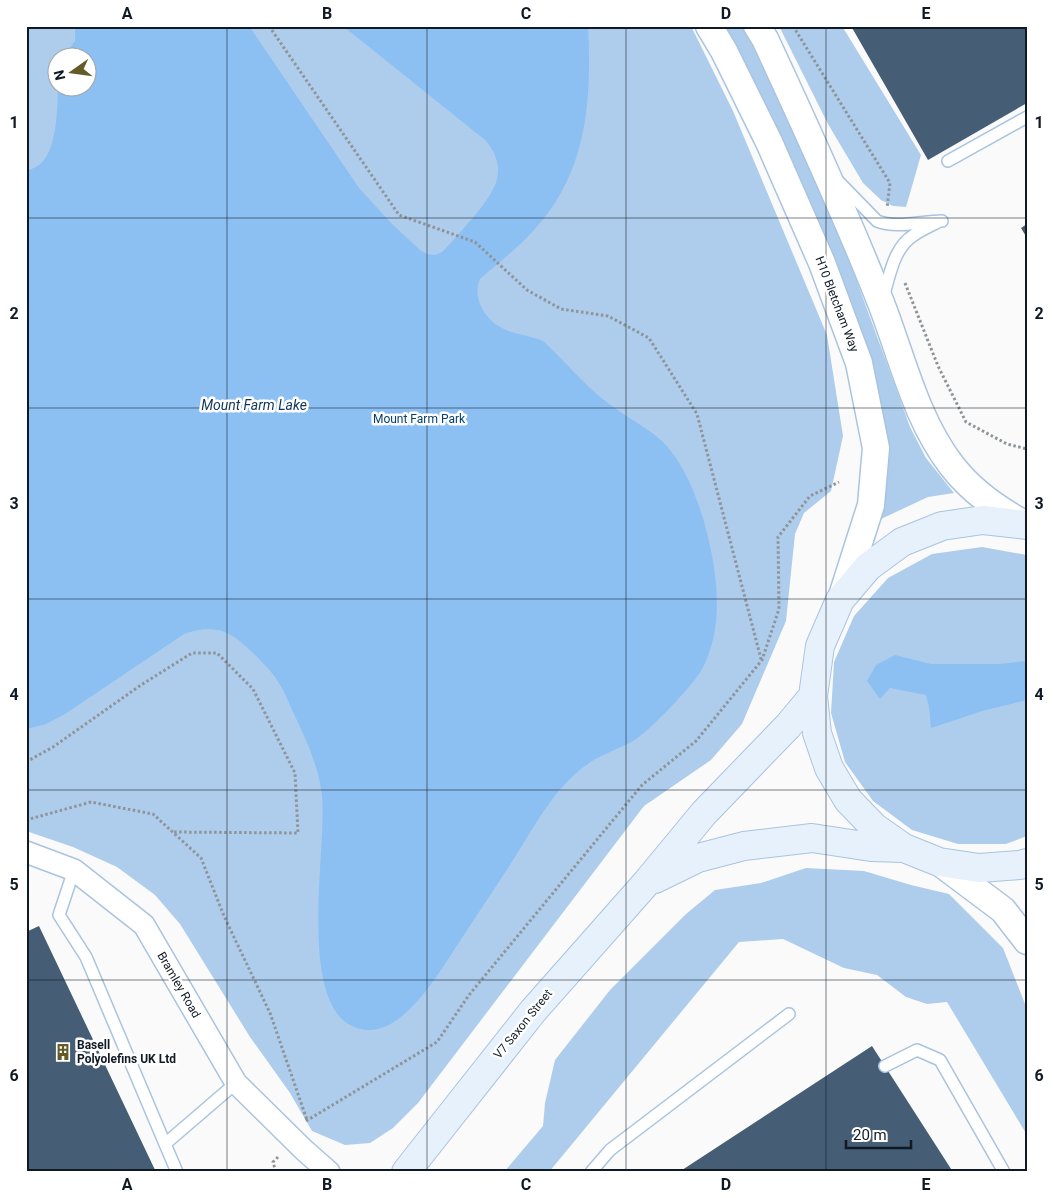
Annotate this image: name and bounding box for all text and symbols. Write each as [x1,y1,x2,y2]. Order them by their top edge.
text: A [122,4,133,23]
text: B [322,4,332,23]
text: C [521,4,531,23]
text: D [721,4,731,23]
text: E [922,4,931,23]
north arrow [48,48,98,98]
text: N [50,68,68,82]
text: 1 [9,113,19,132]
text: 1 [1034,113,1044,132]
street label: H10 Bletcham Way [812,254,862,354]
text: 2 [9,304,19,323]
text: 2 [1034,304,1044,323]
water label: Mount Farm Lake [201,397,307,413]
park label: Mount Farm Park [373,412,466,426]
text: 3 [9,494,19,513]
text: 3 [1034,494,1044,513]
text: 4 [9,685,19,704]
text: 4 [1034,685,1044,704]
text: 5 [9,875,19,894]
text: 5 [1034,875,1044,894]
street label: Bramley Road [154,950,204,1020]
street label: V7 Saxon Street [491,987,555,1061]
place label: Basell Polyolefins UK Ltd [77,1038,176,1066]
building icon: Basell Polyolefins UK Ltd [53,1042,73,1062]
text: 6 [9,1066,19,1085]
text: 6 [1034,1066,1044,1085]
scale bar [846,1118,910,1150]
text: 20 m [853,1126,887,1144]
text: A [122,1175,133,1194]
text: B [322,1175,332,1194]
text: C [521,1175,531,1194]
text: D [721,1175,731,1194]
text: E [922,1175,931,1194]

